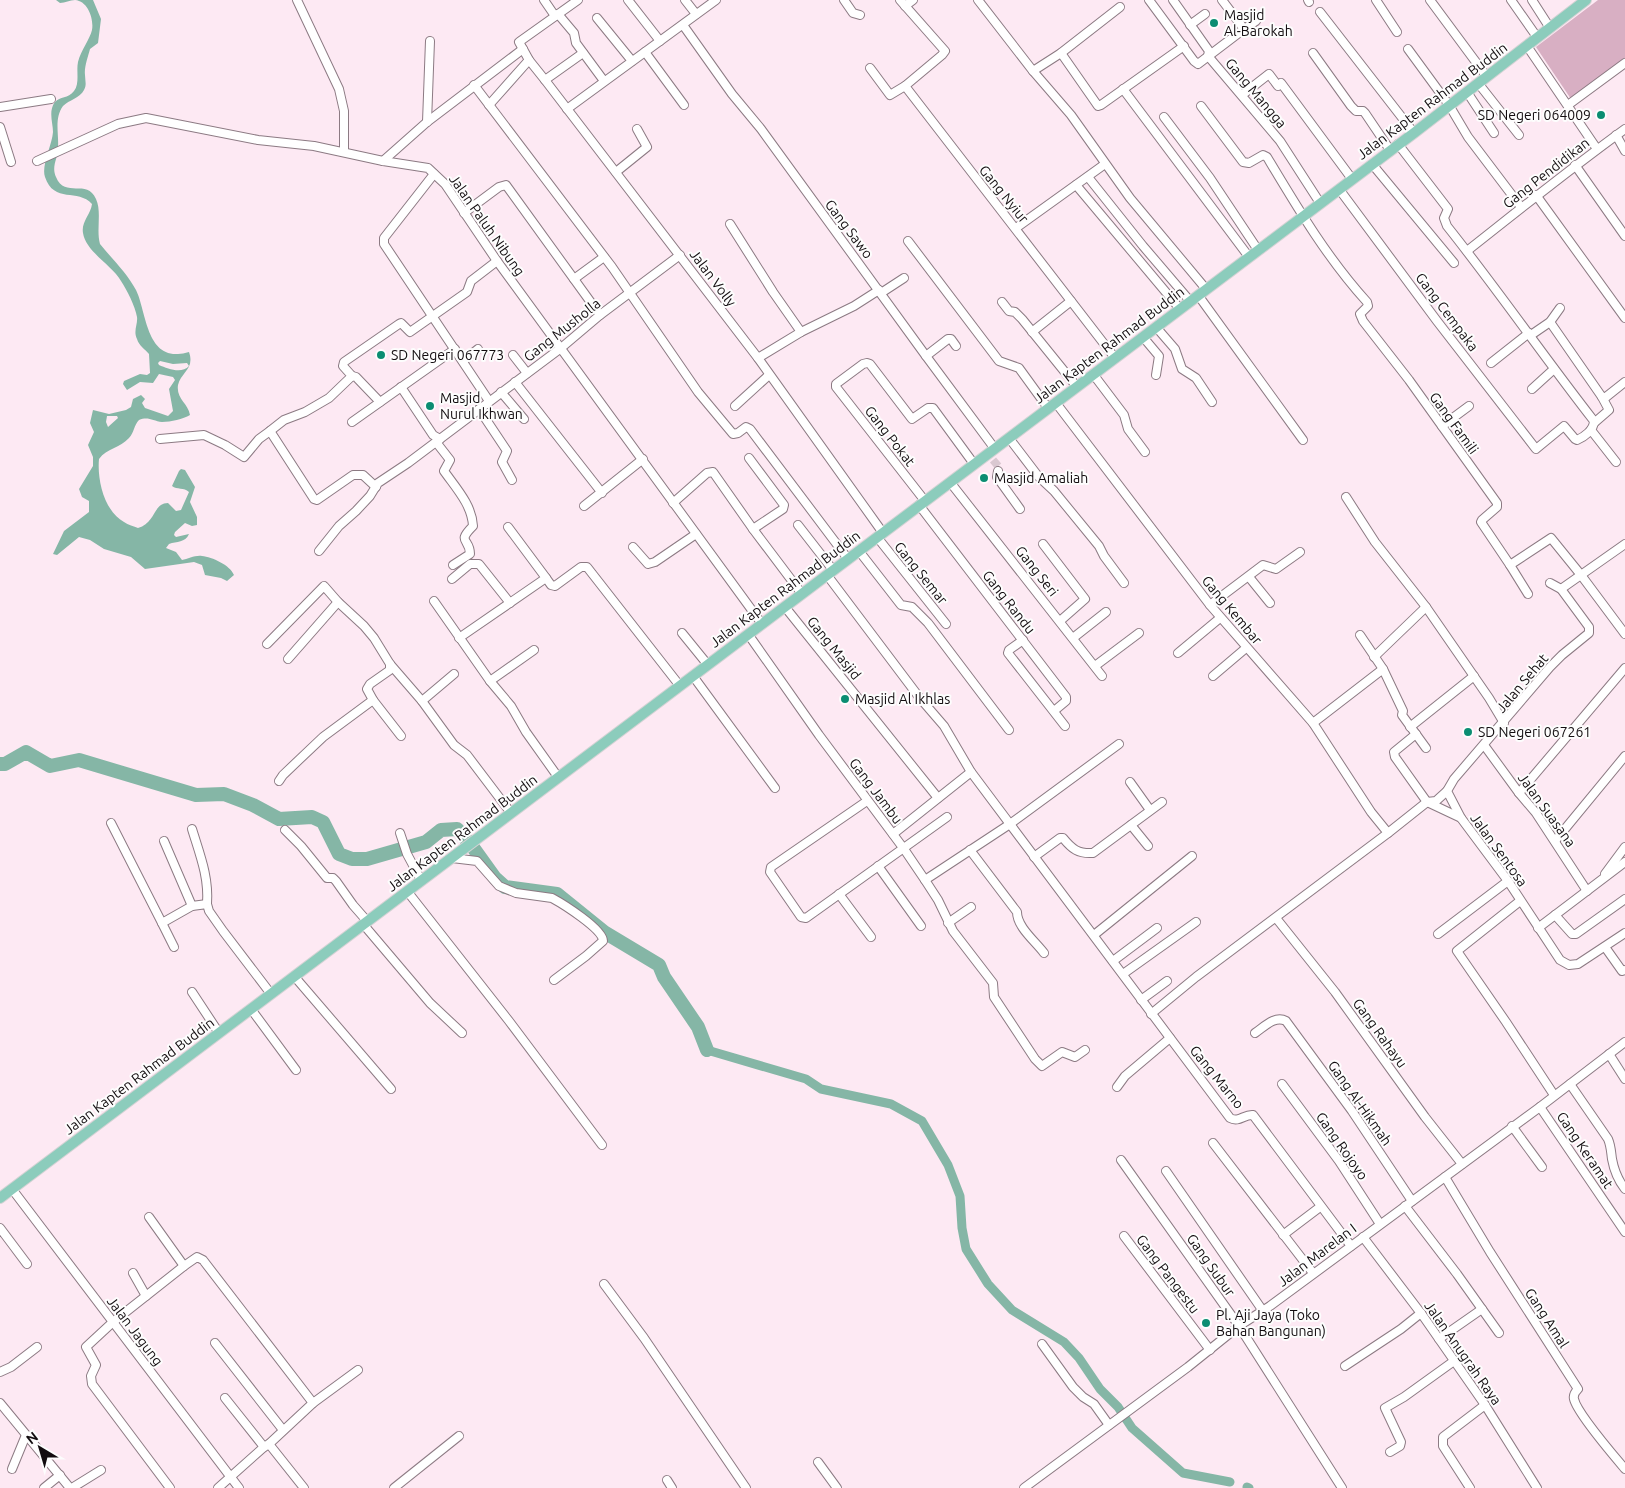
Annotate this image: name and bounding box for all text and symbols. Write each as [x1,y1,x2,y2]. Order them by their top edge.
place label: Masjid Al-Barokah [1224,7,1293,39]
marker: Masjid Al-Barokah [1208,17,1220,29]
street label: Jalan Kapten Rahmad Buddin [1354,39,1510,163]
street label: Gang Mangga [1222,55,1290,131]
place label: SD Negeri 064009 [1478,107,1591,123]
marker: SD Negeri 064009 [1595,109,1607,121]
street label: Gang Pendidikan [1500,134,1592,212]
street label: Gang Nyiur [976,162,1032,226]
street label: Jalan Paluh Nibung [446,171,528,279]
street label: Gang Sawo [822,197,876,261]
street label: Jalan Volly [687,246,740,310]
street label: Gang Cempaka [1412,270,1482,354]
street label: Jalan Kapten Rahmad Buddin [1031,283,1187,407]
street label: Gang Musholla [521,295,603,365]
place label: SD Negeri 067773 [391,347,504,363]
marker: SD Negeri 067773 [375,349,387,361]
street label: Gang Famili [1426,389,1482,457]
place label: Masjid Nurul Ikhwan [440,390,523,422]
marker: Masjid Nurul Ikhwan [424,400,436,412]
street label: Gang Pokat [862,403,919,470]
place label: Masjid Amaliah [994,470,1088,486]
marker: Masjid Amaliah [978,472,990,484]
street label: Jalan Kapten Rahmad Buddin [707,527,863,651]
street label: Gang Semar [891,539,951,608]
street label: Gang Seri [1012,543,1062,599]
street label: Gang Randu [979,567,1039,637]
street label: Gang Kembar [1199,572,1266,648]
street label: Gang Masjid [804,613,864,683]
street label: Jalan Sehat [1493,650,1552,716]
place label: Masjid Al Ikhlas [855,691,950,707]
marker: Masjid Al Ikhlas [839,693,851,705]
place label: SD Negeri 067261 [1478,724,1591,740]
marker: SD Negeri 067261 [1462,726,1474,738]
street label: Gang Jambu [846,755,906,827]
street label: Jalan Suasana [1515,770,1579,850]
street label: Jalan Kapten Rahmad Buddin [384,771,540,895]
street label: Jalan Sentosa [1467,810,1531,890]
street label: Gang Rahayu [1350,995,1410,1071]
street label: Jalan Kapten Rahmad Buddin [61,1014,217,1138]
street label: Gang Marno [1187,1042,1247,1112]
street label: Gang Al-Hikmah [1325,1057,1395,1149]
street label: Gang Rojoyo [1313,1109,1371,1183]
street label: Gang Keramat [1553,1109,1617,1192]
street label: Jalan Marelan I [1275,1220,1359,1290]
street label: Gang Pangestu [1133,1231,1203,1317]
street label: Gang Subur [1184,1231,1239,1300]
street label: Gang Amal [1522,1285,1572,1351]
street label: Jalan Jagung [104,1293,166,1369]
street label: Jalan Anugrah Raya [1421,1298,1505,1408]
place label: Pl. Aji Jaya (Toko Bahan Bangunan) [1216,1307,1326,1339]
marker: Pl. Aji Jaya (Toko Bahan Bangunan) [1200,1317,1212,1329]
north arrow [15,1423,65,1473]
text: N [23,1428,41,1447]

